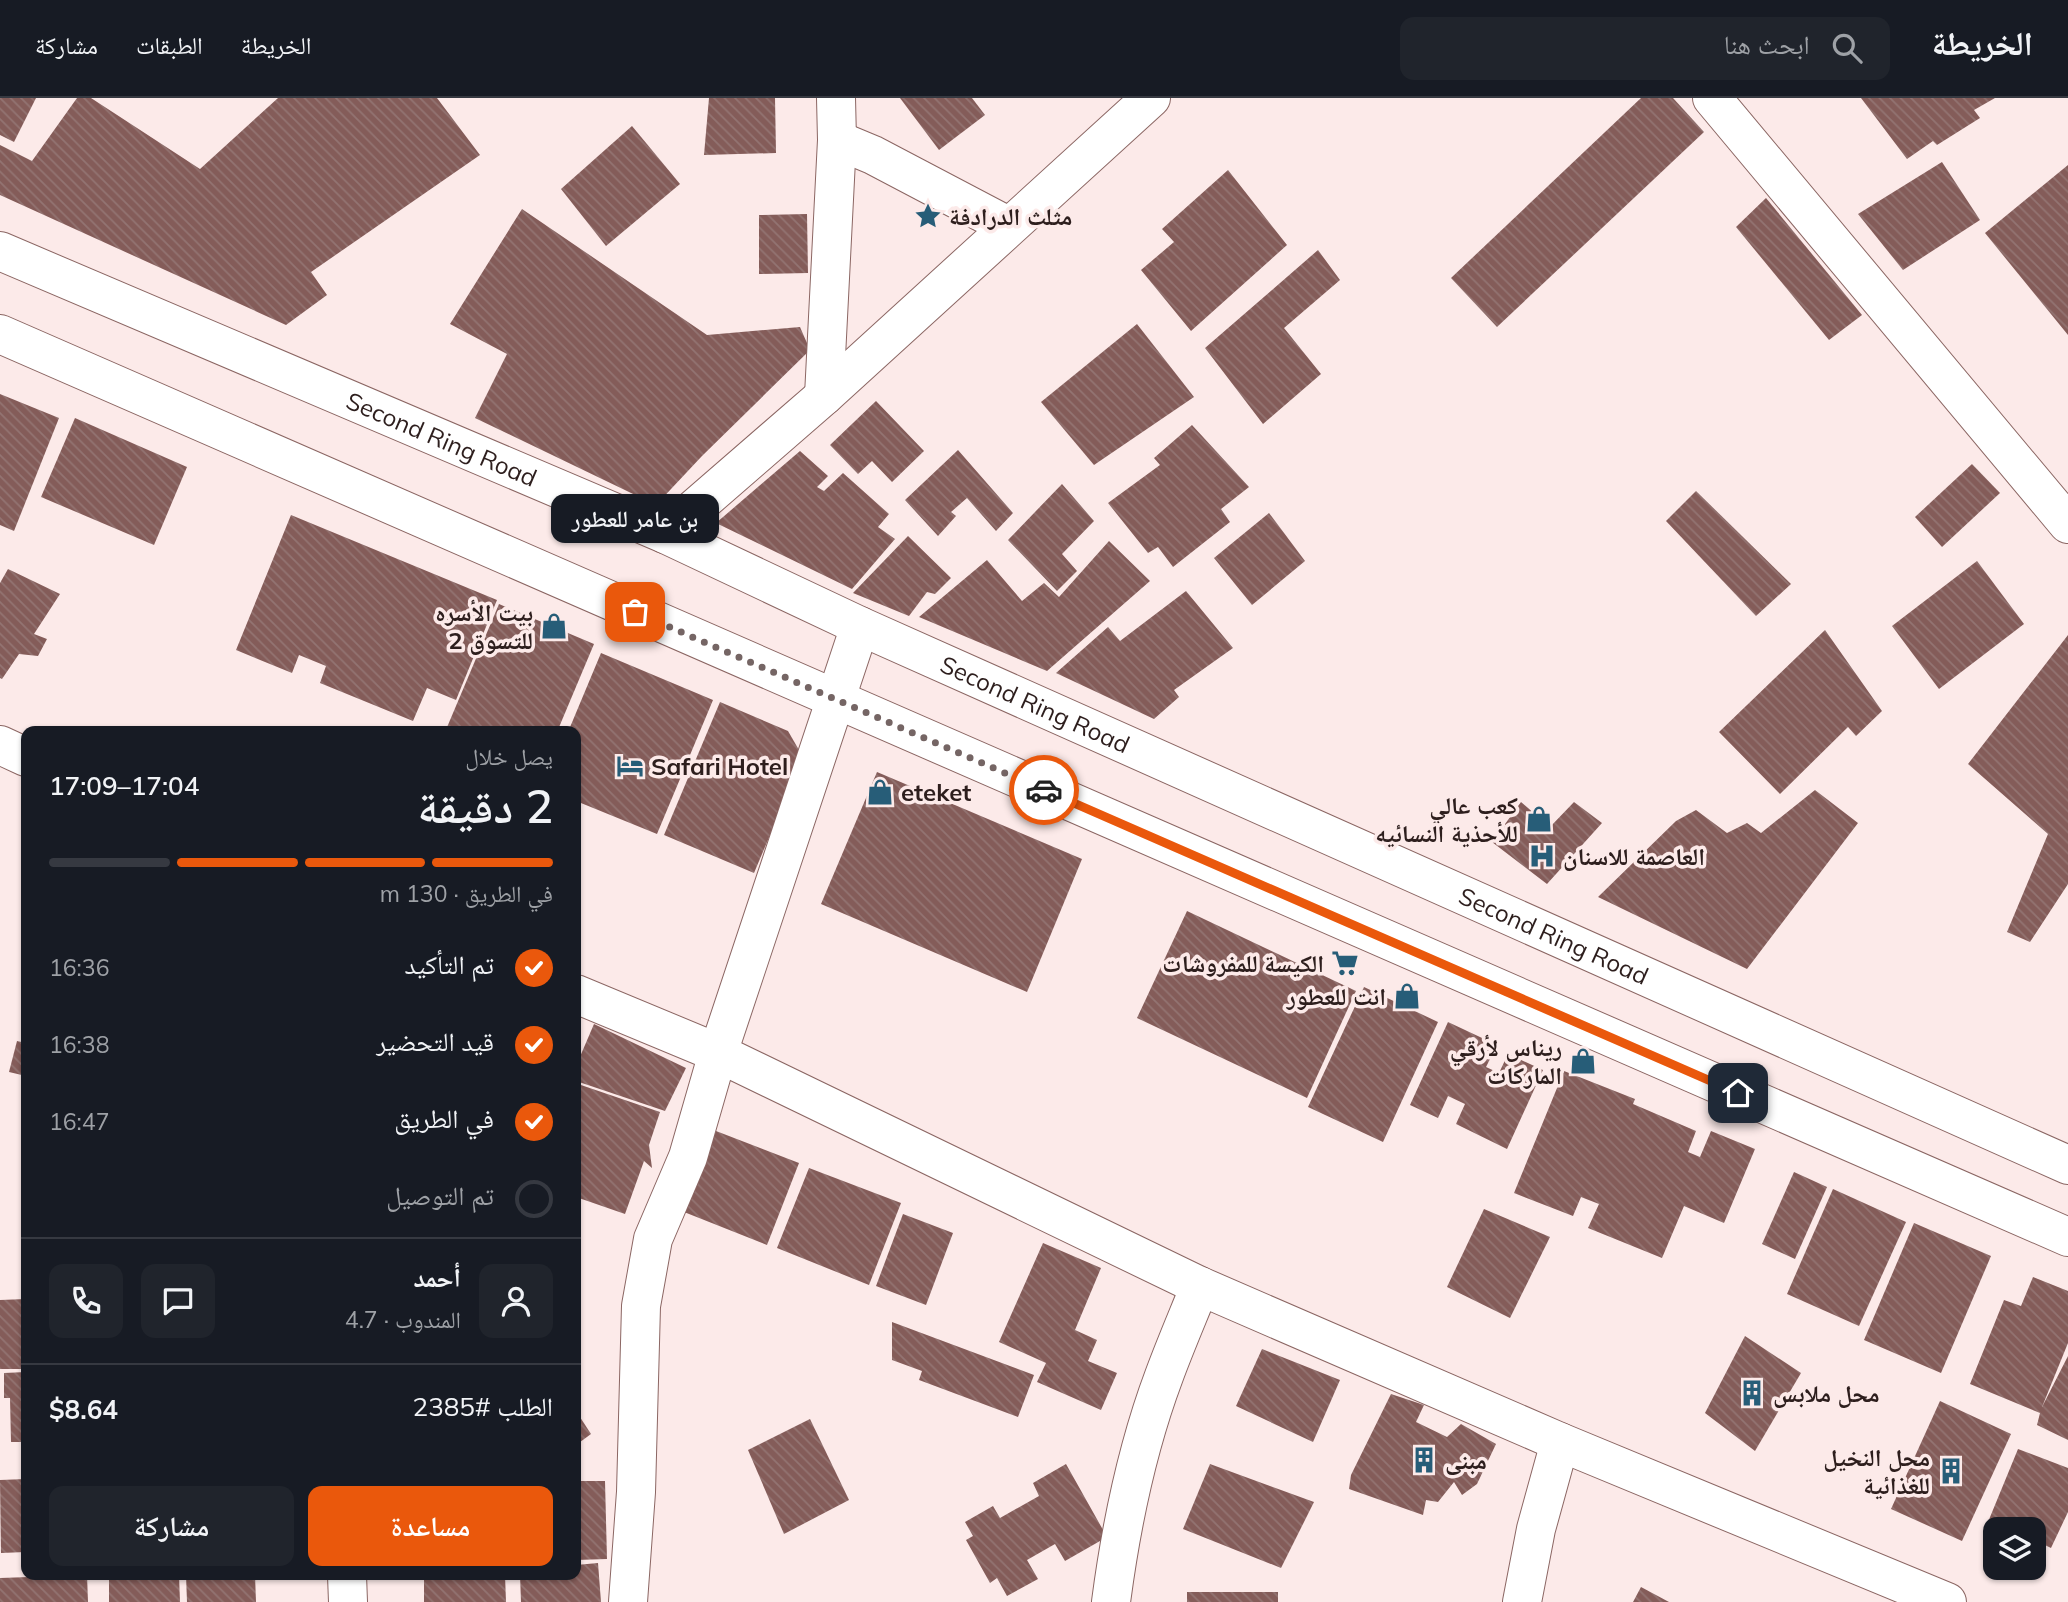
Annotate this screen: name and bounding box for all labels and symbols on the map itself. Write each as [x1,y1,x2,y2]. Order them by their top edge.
place icon: مثلث الدرادفة [913,201,943,231]
place label: مثلث الدرادفة [949,201,1072,231]
street label: Second Ring Road [342,385,541,493]
callout: بن عامر للعطور [551,493,719,542]
pin [605,582,665,642]
place label: بيت الأسره للتسوق 2 [435,597,533,655]
shop icon: بيت الأسره للتسوق 2 [539,611,569,641]
street label: Second Ring Road [936,649,1134,759]
hotel icon: Safari Hotel [615,751,645,781]
place label: Safari Hotel [651,751,788,781]
courier [1009,755,1079,825]
shop icon: eteket [865,777,895,807]
place label: eteket [901,777,971,807]
place label: كعب عالي للأحذية النسائيه [1375,790,1518,848]
shop icon: كعب عالي للأحذية النسائيه [1524,804,1554,834]
hospital icon: العاصمة للاسنان [1527,841,1557,871]
place label: العاصمة للاسنان [1563,841,1705,871]
street label: Second Ring Road [1454,880,1653,991]
place label: الكيسة للمفروشات [1162,948,1324,978]
supermarket icon: الكيسة للمفروشات [1330,948,1360,978]
place label: انت للعطور [1286,981,1386,1011]
shop icon: انت للعطور [1392,981,1422,1011]
place label: ريناس لأرقي الماركات [1450,1032,1562,1090]
shop icon: ريناس لأرقي الماركات [1568,1046,1598,1076]
pin [1708,1063,1768,1123]
building icon: محل ملابس [1737,1378,1767,1408]
place label: محل ملابس [1773,1378,1880,1408]
place label: محل النخيل للغذائية [1823,1442,1930,1500]
building icon: مبنى [1409,1445,1439,1475]
place label: مبنى [1445,1445,1487,1475]
building icon: محل النخيل للغذائية [1936,1456,1966,1486]

